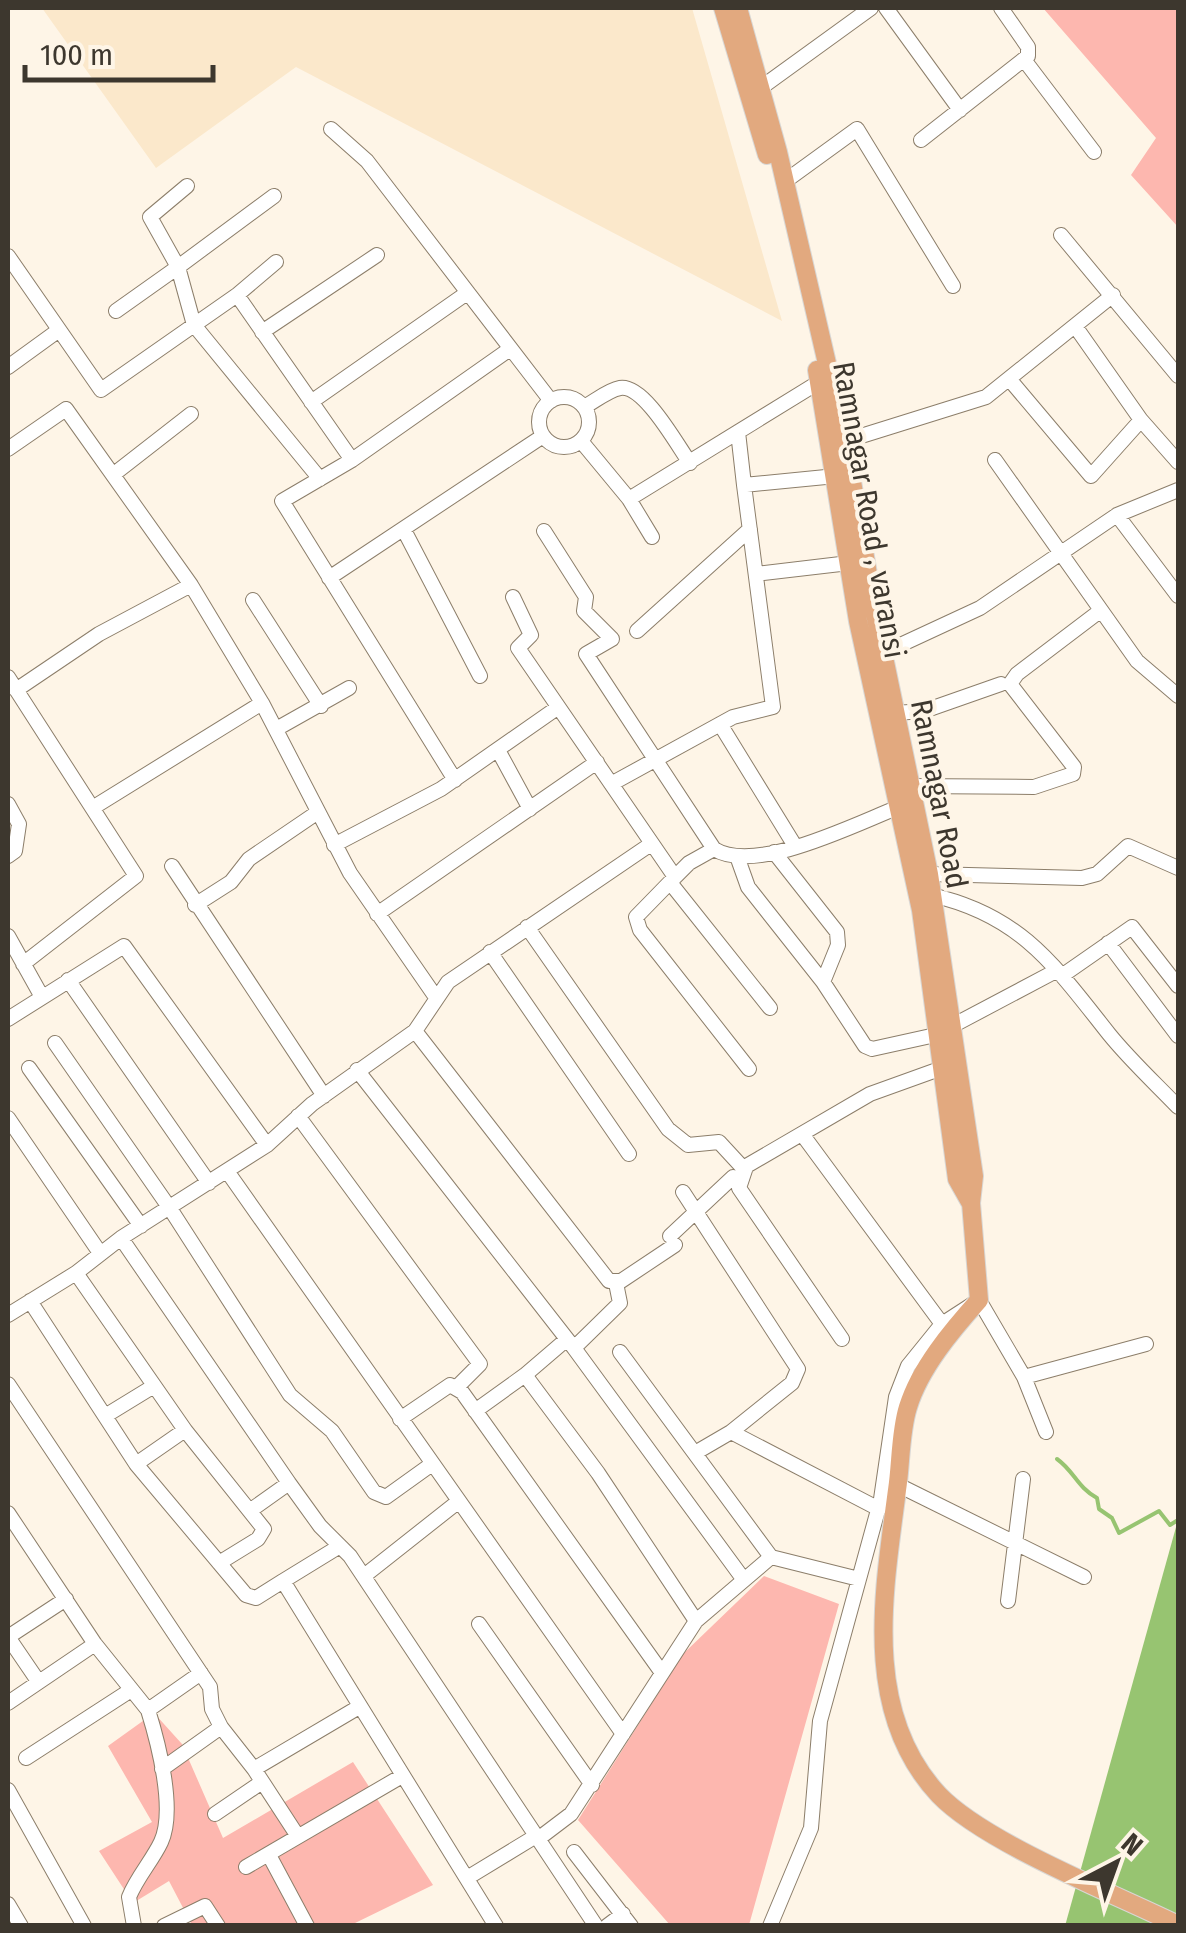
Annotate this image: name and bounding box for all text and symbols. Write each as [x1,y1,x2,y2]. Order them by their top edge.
scale bar [25,20,212,82]
text: 100 m [40,37,113,73]
street label: Ramnagar Road , varansi [825,359,913,661]
street label: Ramnagar Road [903,696,975,892]
north arrow [1066,1813,1166,1913]
text: N [1115,1827,1149,1862]

